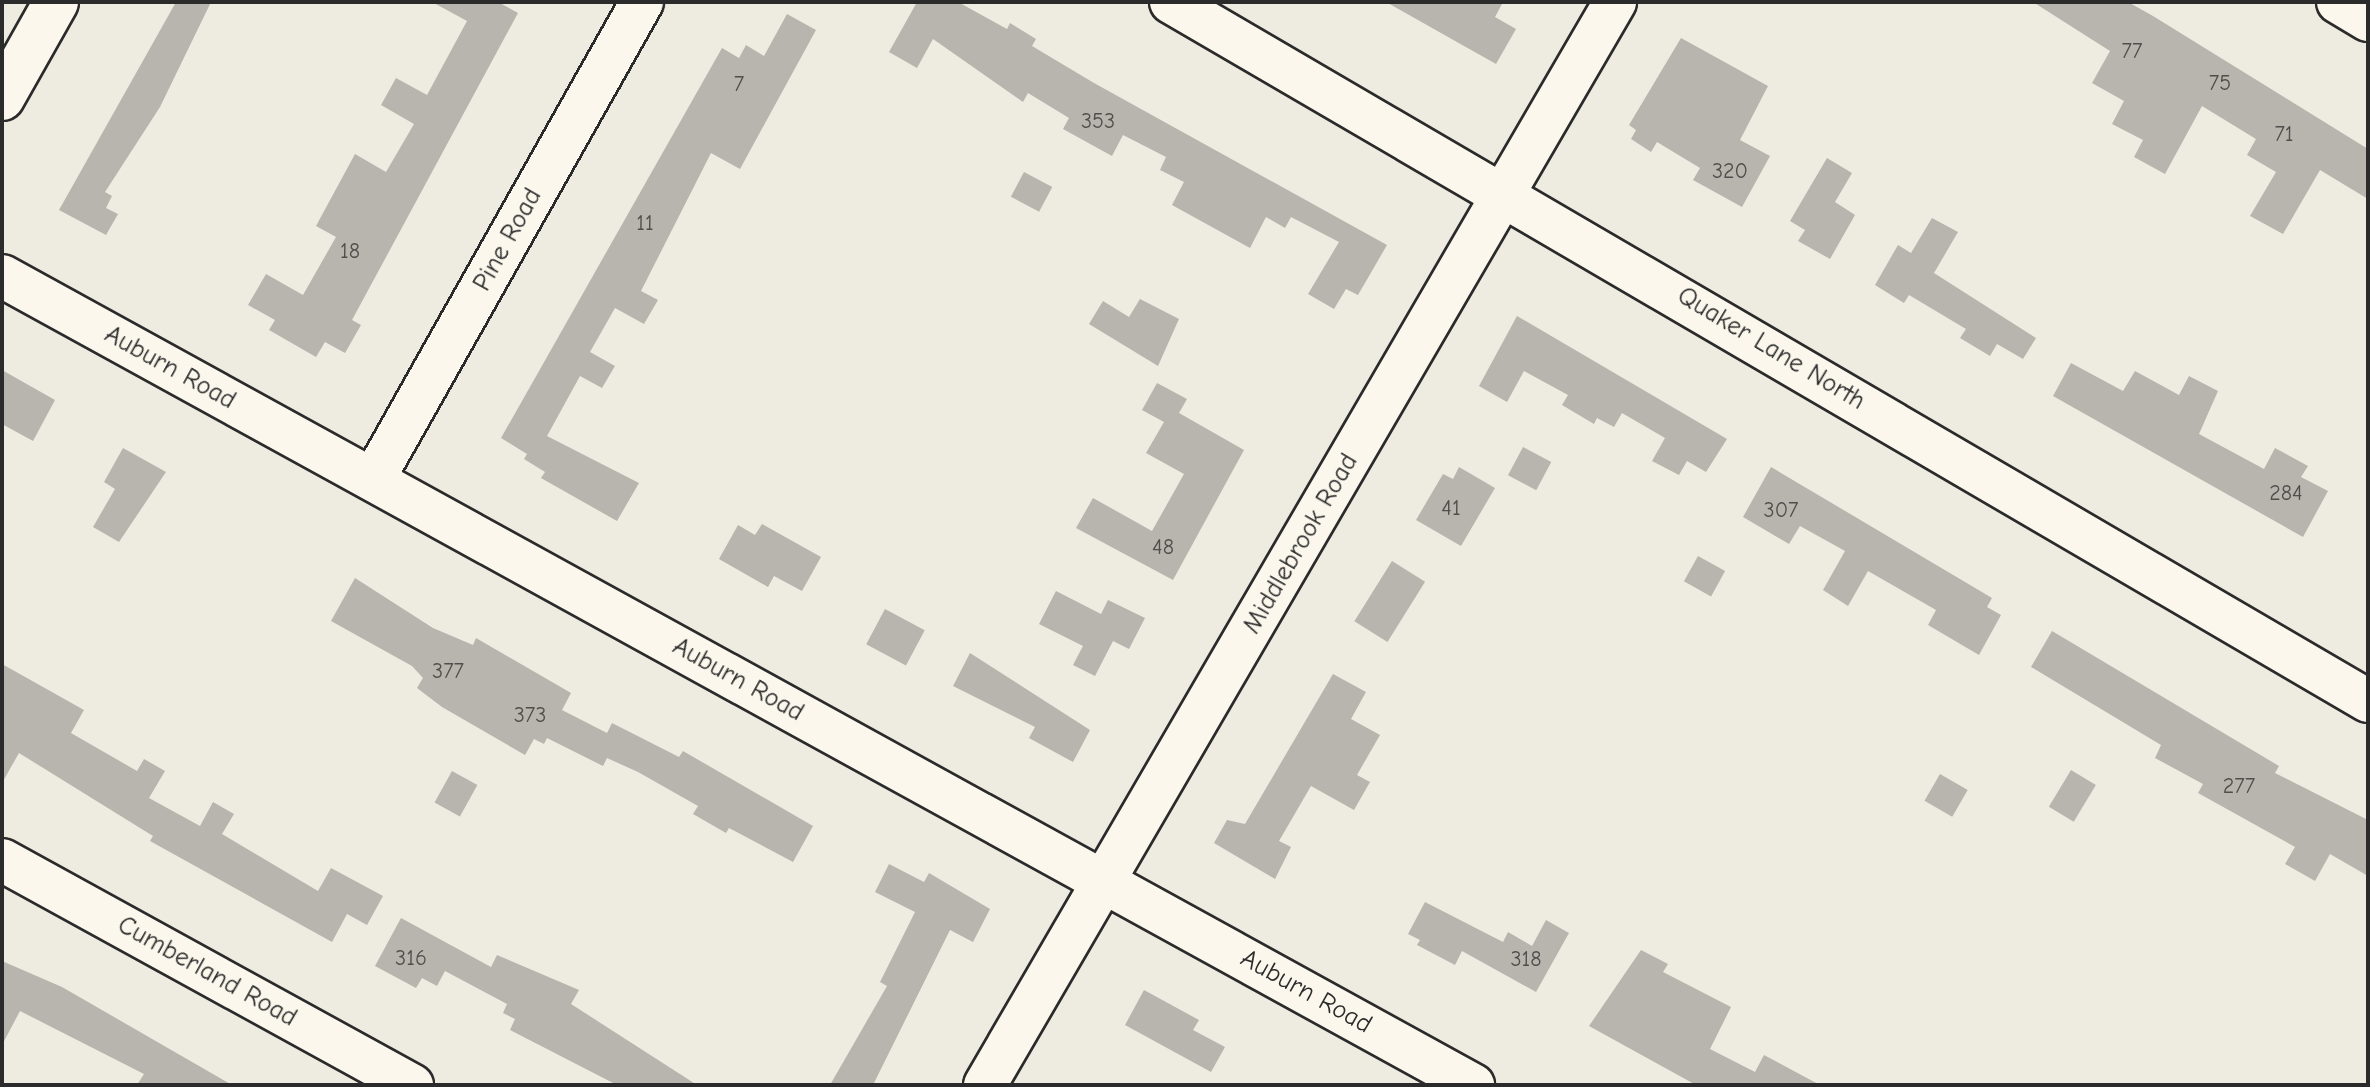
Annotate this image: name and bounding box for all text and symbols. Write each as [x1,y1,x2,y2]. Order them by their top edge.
house number: 77 [2122,39,2142,65]
house number: 75 [2209,71,2231,97]
house number: 7 [734,72,744,98]
house number: 353 [1081,109,1115,135]
house number: 71 [2274,122,2294,148]
house number: 320 [1712,159,1748,185]
street label: Pine Road [467,183,549,297]
house number: 11 [636,211,654,237]
house number: 18 [340,239,360,265]
street label: Quaker Lane North [1671,281,1871,417]
street label: Auburn Road [99,319,241,417]
street label: Middlebrook Road [1237,448,1365,640]
house number: 284 [2269,481,2303,507]
house number: 41 [1441,496,1461,522]
house number: 307 [1764,498,1798,524]
house number: 48 [1152,535,1174,561]
street label: Auburn Road [667,631,809,729]
house number: 377 [432,659,464,685]
house number: 373 [514,703,546,729]
house number: 277 [2223,774,2255,800]
street label: Cumberland Road [112,910,302,1034]
street label: Auburn Road [1235,943,1377,1041]
house number: 316 [395,946,427,972]
house number: 318 [1510,947,1542,973]

